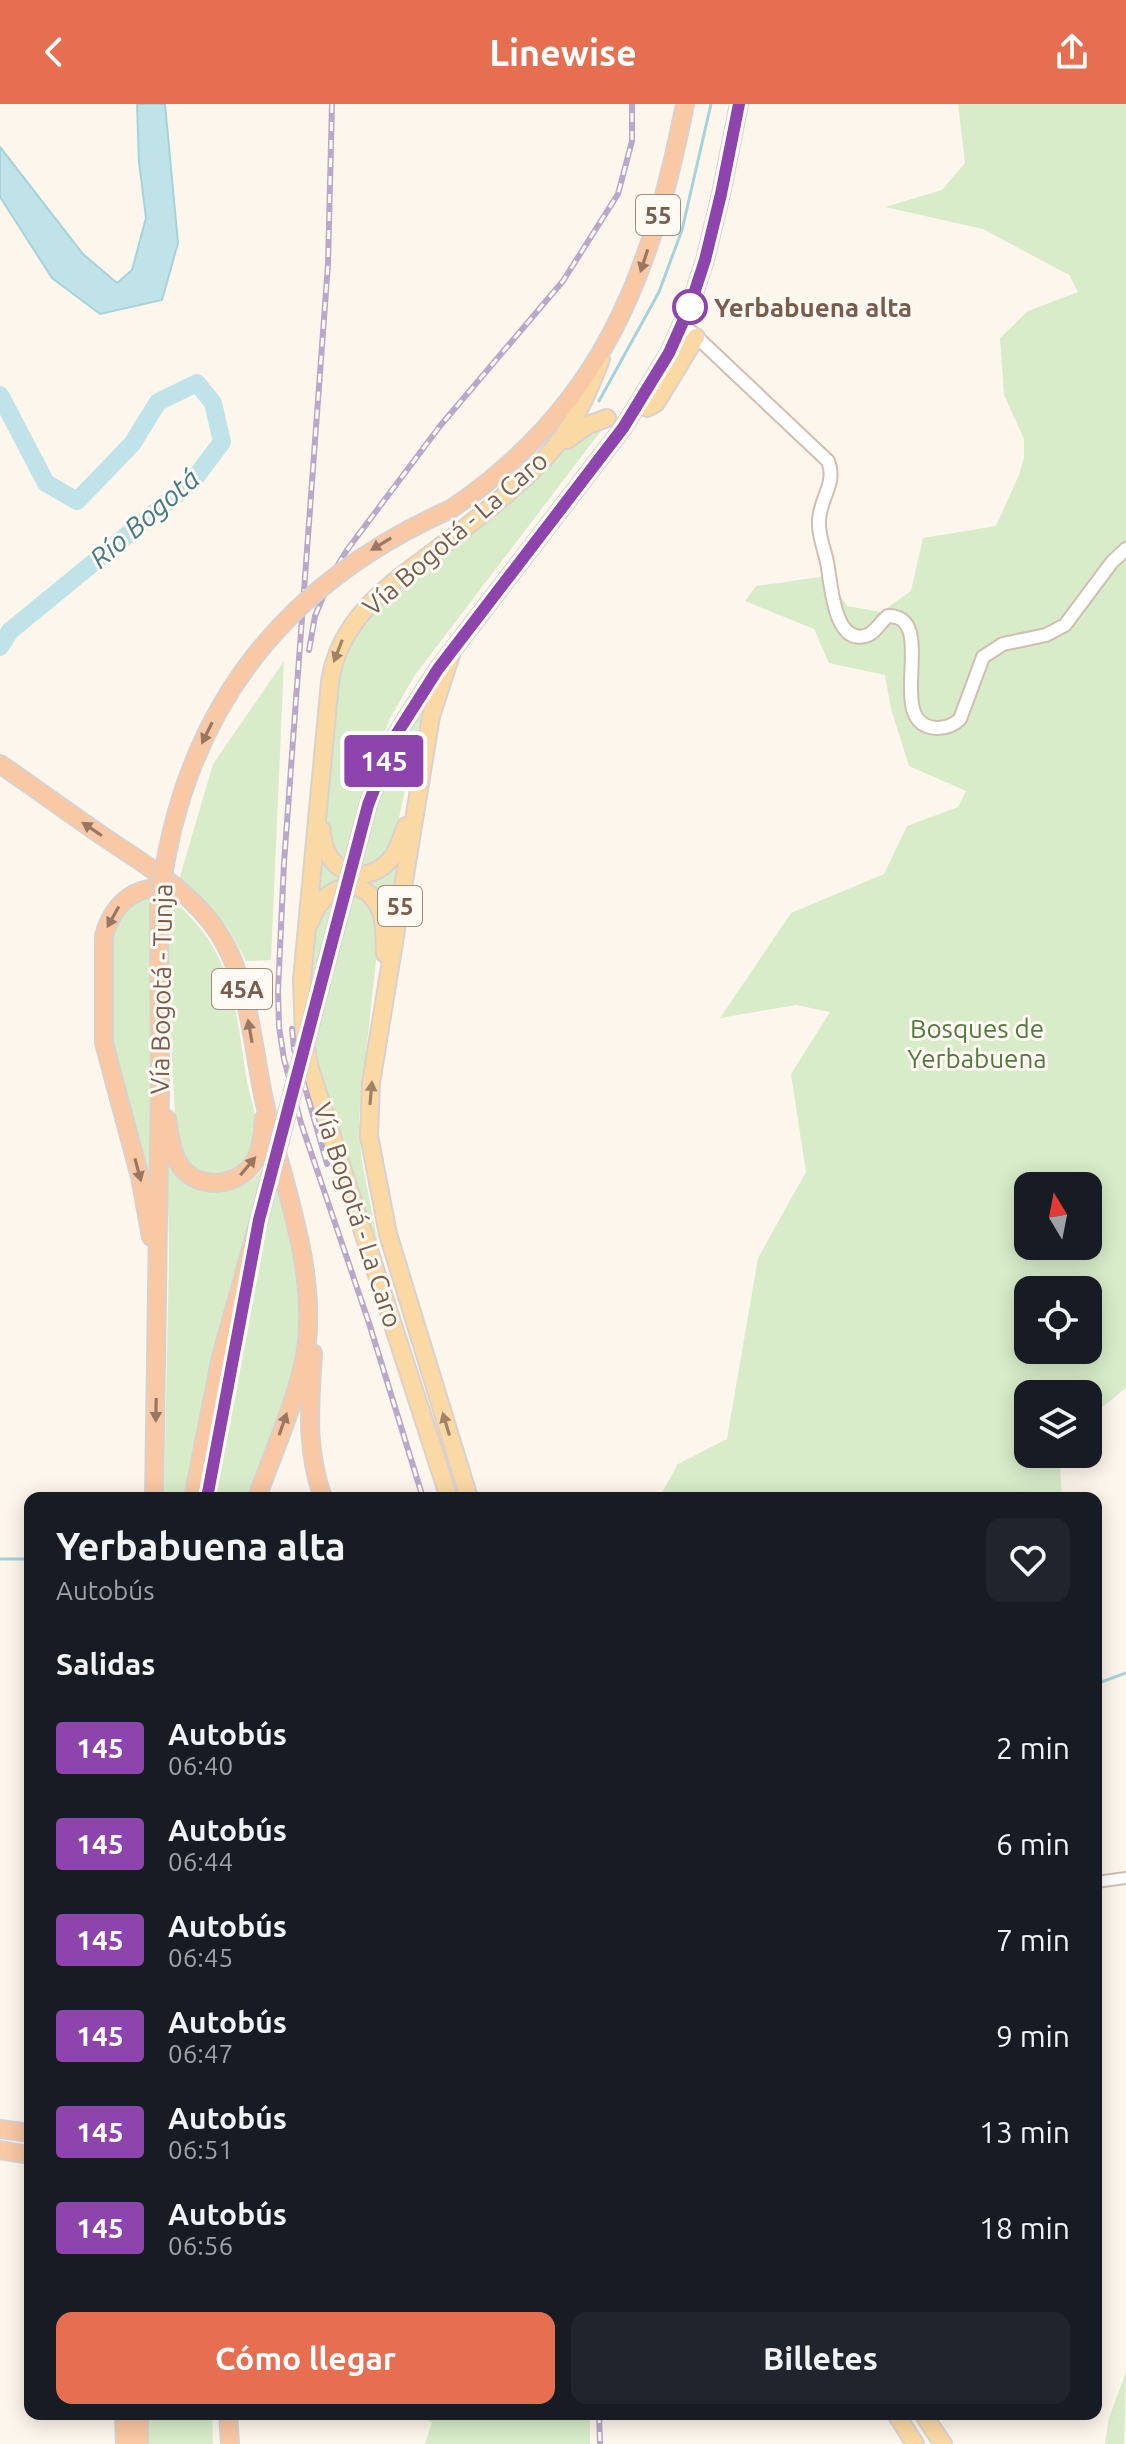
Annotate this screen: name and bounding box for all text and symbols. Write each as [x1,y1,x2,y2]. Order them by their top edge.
icon: back [32,30,76,74]
icon: share [1050,30,1094,74]
text: Linewise [489,32,637,73]
road number: 55 [636,195,680,235]
one-way arrow [637,249,649,273]
marker: Yerbabuena alta [673,290,707,324]
place label: Yerbabuena alta [714,293,912,322]
street label: Vía Bogotá - La Caro [357,445,553,621]
water label: Río Bogotá [83,462,205,574]
one-way arrow [370,537,392,551]
one-way arrow [331,639,344,663]
one-way arrow [200,721,214,744]
line badge: 145 [338,735,430,787]
text: 145 [360,745,408,776]
one-way arrow [82,822,103,837]
street label: Vía Bogotá - Tunja [145,883,177,1095]
road number: 55 [378,886,422,926]
one-way arrow [106,905,119,928]
road number: 45A [212,969,272,1009]
park label: Bosques de Yerbabuena [907,1014,1047,1073]
one-way arrow [243,1018,256,1043]
one-way arrow [364,1080,377,1105]
street label: Vía Bogotá - La Caro [308,1099,408,1331]
one-way arrow [239,1157,256,1177]
one-way arrow [132,1158,145,1182]
north arrow [1014,1172,1102,1260]
map controls [1014,1172,1102,1468]
button: locate [1014,1276,1102,1364]
button: layers [1014,1380,1102,1468]
one-way arrow [149,1398,162,1423]
one-way arrow [440,1411,452,1435]
one-way arrow [277,1412,290,1436]
button: heart [986,1518,1070,1602]
text: Yerbabuena alta [56,1525,346,1567]
text: Autobús [56,1576,154,1605]
text: Salidas [56,1647,155,1681]
text: Autobús [168,1717,287,1751]
text: 2 min [996,1731,1070,1765]
text: 145 [76,1732,124,1763]
text: 06:40 [168,1751,233,1780]
text: Autobús [168,1813,287,1847]
text: 6 min [996,1827,1070,1861]
text: 145 [76,1828,124,1859]
text: 06:44 [168,1847,233,1876]
text: Autobús [168,1909,287,1943]
text: 7 min [996,1923,1070,1957]
text: 145 [76,1924,124,1955]
text: 06:45 [168,1943,233,1972]
text: Autobús [168,2005,287,2039]
text: 9 min [996,2019,1070,2053]
text: 145 [76,2020,124,2051]
text: 06:47 [168,2039,233,2068]
text: Autobús [168,2101,287,2135]
text: 13 min [979,2115,1070,2149]
text: 145 [76,2116,124,2147]
text: 06:51 [168,2135,233,2164]
text: Autobús [168,2197,287,2231]
text: 18 min [979,2211,1070,2245]
text: 145 [76,2212,124,2243]
text: 06:56 [168,2231,233,2260]
button: Cómo llegar [56,2312,555,2404]
button: Billetes [571,2312,1070,2404]

